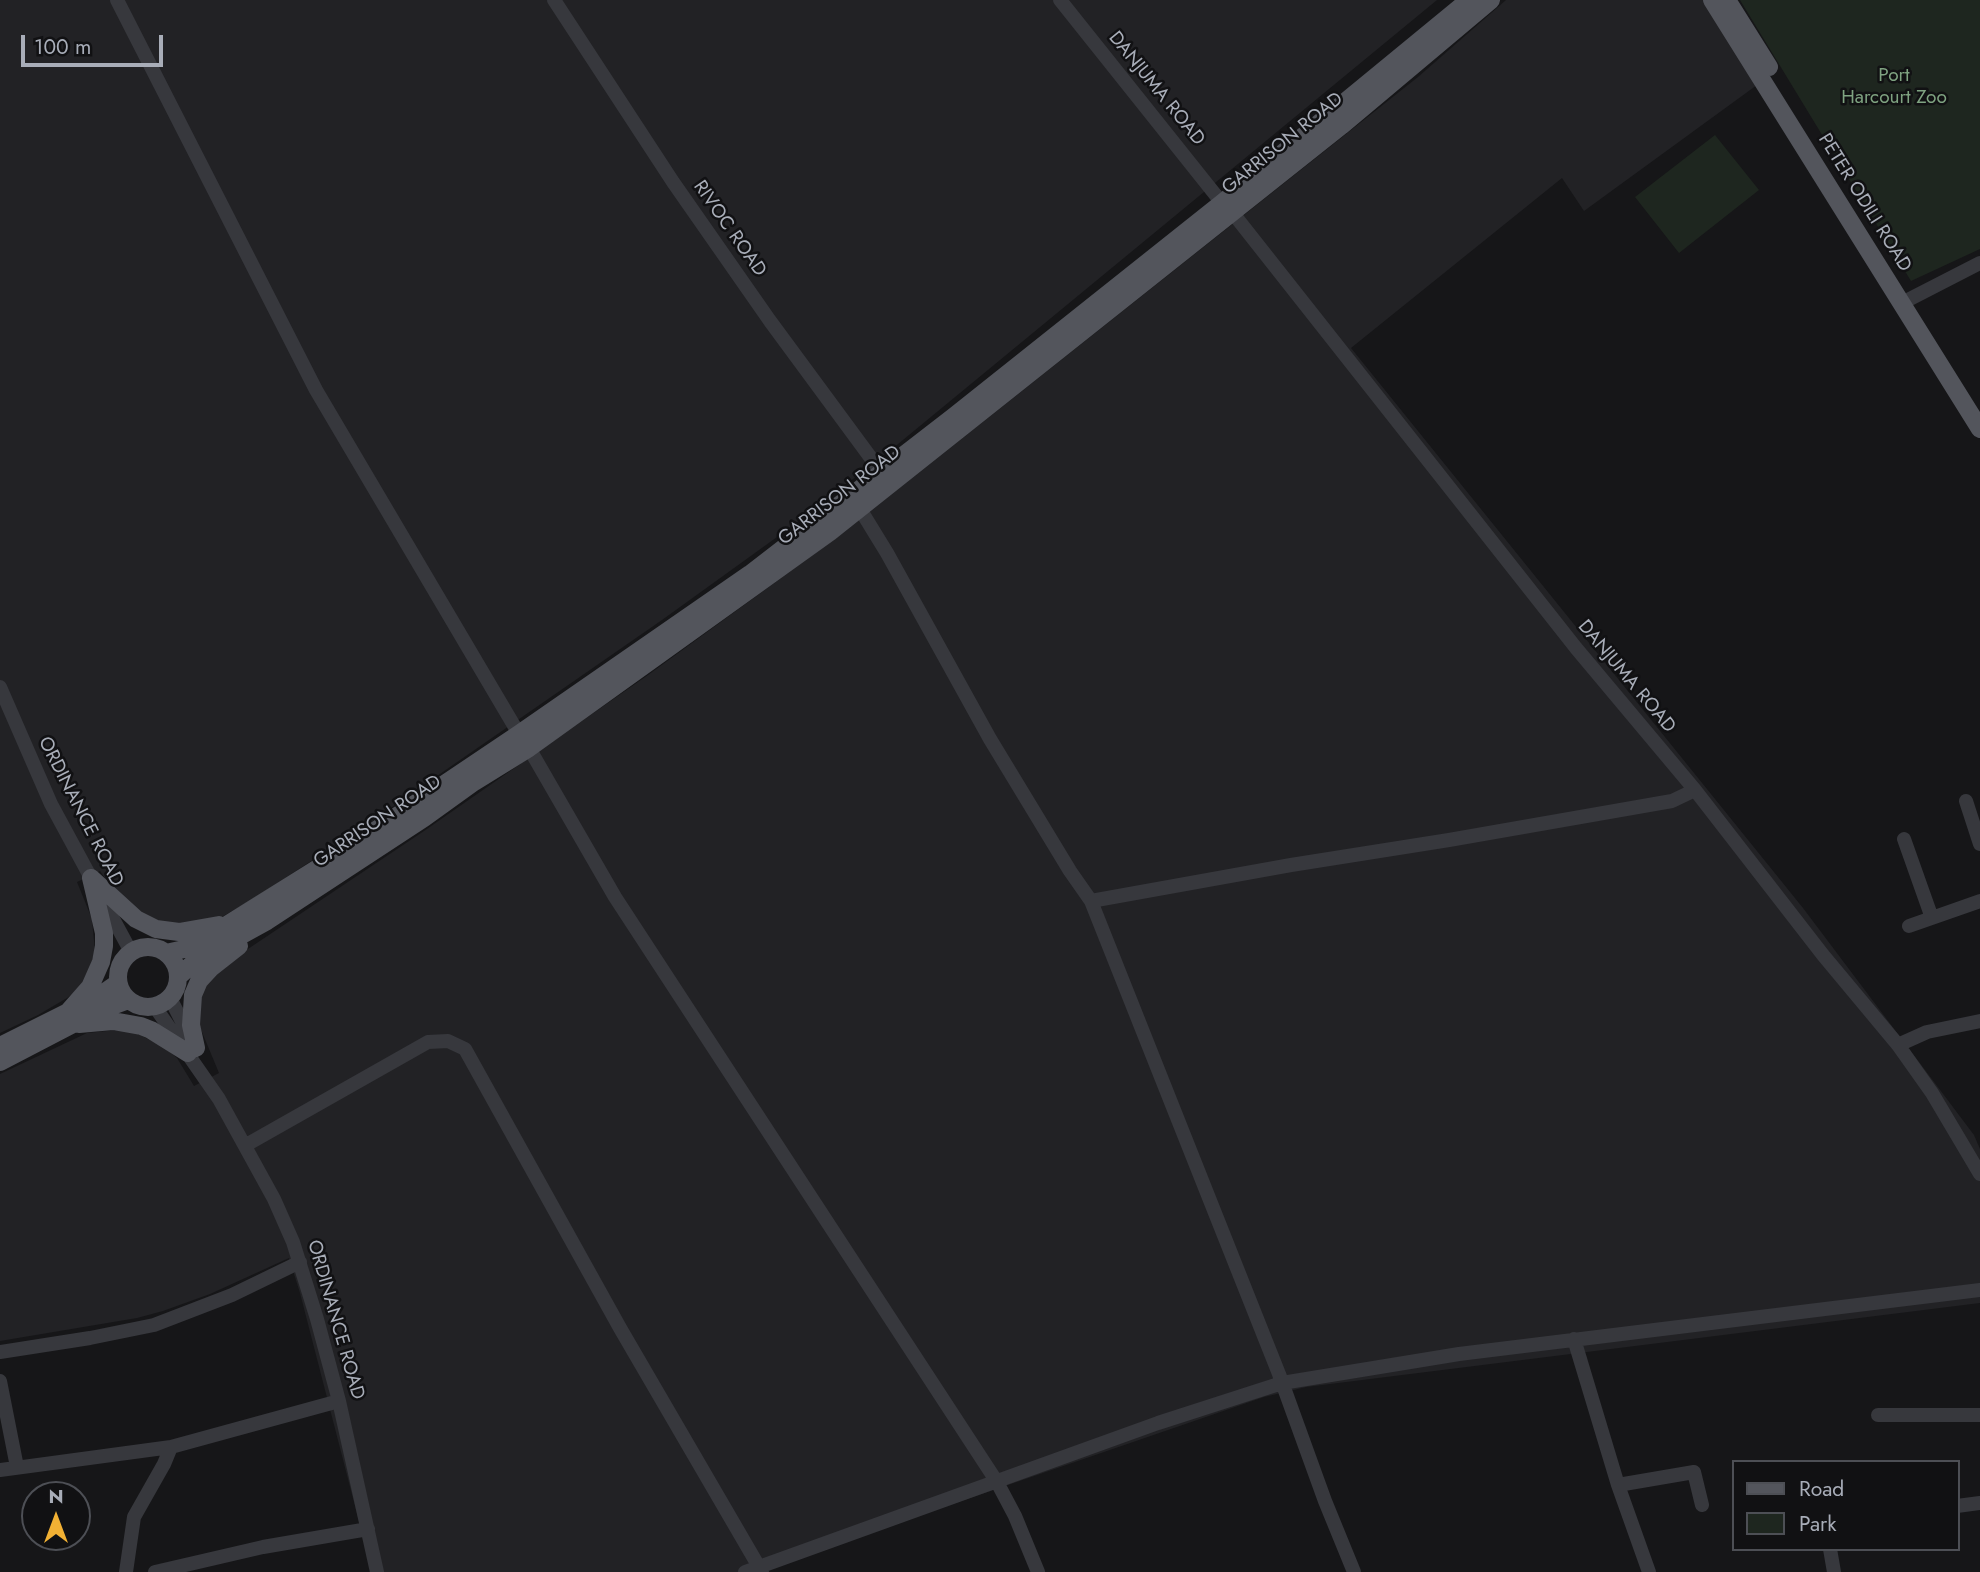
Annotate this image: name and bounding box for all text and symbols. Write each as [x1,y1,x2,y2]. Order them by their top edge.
scale bar [24,21,166,65]
street label: DANJUMA ROAD [1103,27,1209,151]
text: 100 m [34,32,91,62]
park label: Port Harcourt Zoo [1841,65,1947,109]
street label: GARRISON ROAD [1218,88,1348,200]
street label: PETER ODILI ROAD [1812,130,1916,276]
street label: RIVOC ROAD [688,177,770,281]
street label: GARRISON ROAD [774,441,906,551]
street label: DANJUMA ROAD [1572,616,1680,738]
street label: ORDINANCE ROAD [32,733,128,891]
street label: GARRISON ROAD [310,771,446,873]
street label: ORDINANCE ROAD [301,1238,369,1402]
legend [1731,1460,1959,1551]
text: Road [1799,1474,1844,1504]
north arrow [21,1481,91,1551]
text: N [48,1483,64,1510]
text: Park [1799,1509,1836,1539]

